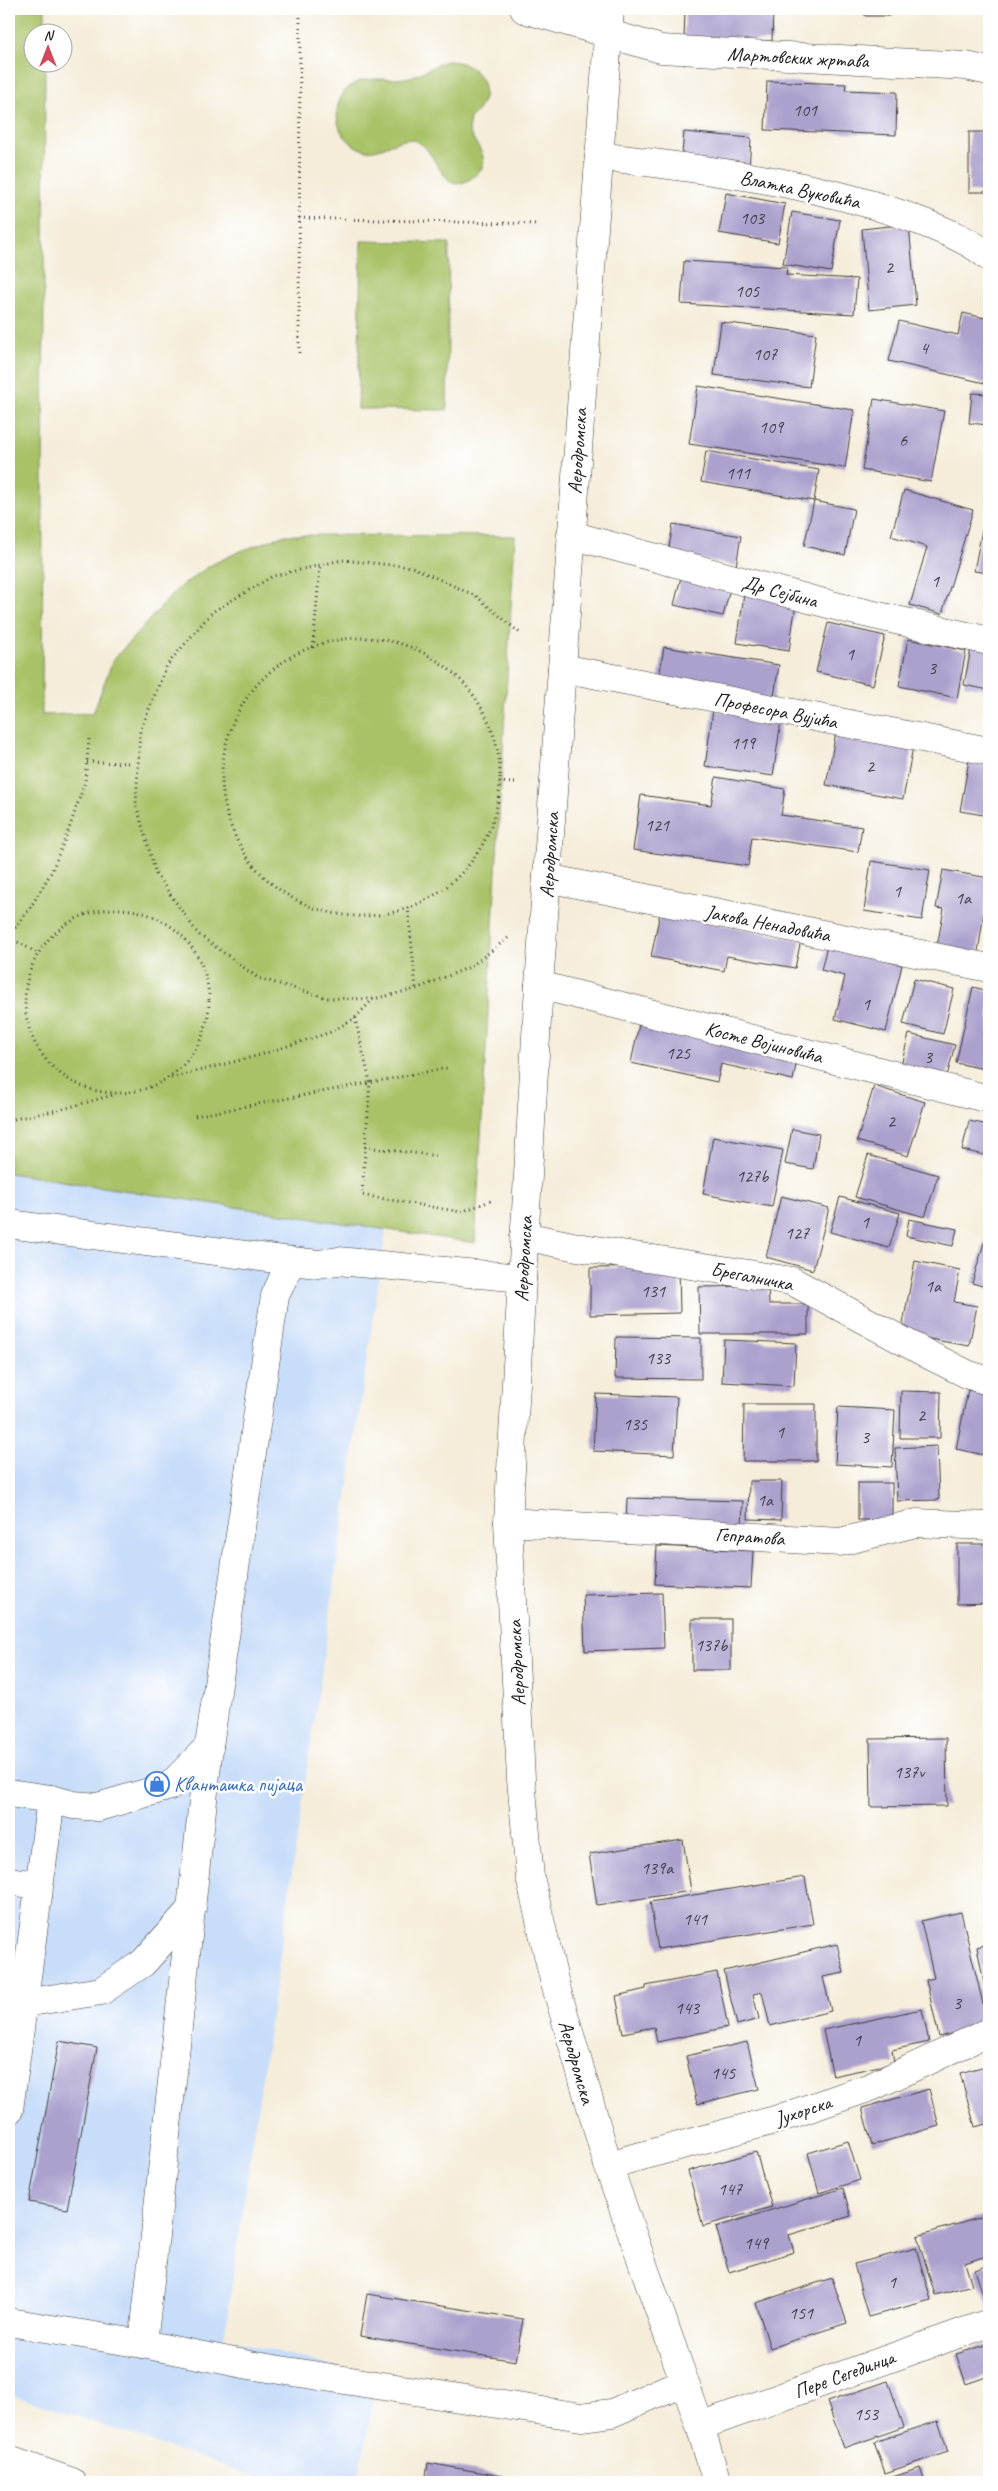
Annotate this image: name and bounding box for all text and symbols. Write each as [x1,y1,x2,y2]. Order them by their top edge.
north arrow [22,22,72,72]
text: N [44,27,55,44]
street label: Мартовских жртава [727,41,871,74]
house number: 101 [793,99,818,121]
street label: Влатка Вуковића [738,165,863,215]
house number: 103 [740,207,766,229]
house number: 2 [885,256,895,278]
house number: 105 [735,280,760,302]
house number: 4 [920,337,930,359]
house number: 107 [753,343,778,365]
street label: Аеродромска [562,406,593,495]
house number: 109 [759,416,785,438]
house number: 6 [899,429,908,451]
house number: 111 [726,462,751,484]
street label: Др Сејбина [740,569,822,614]
house number: 1 [931,570,940,592]
house number: 1 [846,643,855,665]
house number: 3 [928,657,938,679]
street label: Професора Вујића [712,686,841,735]
house number: 119 [731,732,757,754]
house number: 2 [866,755,876,777]
street label: Аеродромска [534,810,565,899]
house number: 121 [645,814,670,836]
house number: 1 [893,880,902,902]
house number: 1a [955,887,972,909]
street label: Јакова Ненадовића [702,899,834,948]
house number: 1 [862,993,871,1015]
street label: Косте Војиновића [703,1016,826,1069]
house number: 125 [666,1042,691,1064]
house number: 3 [924,1046,934,1068]
house number: 2 [887,1110,897,1132]
house number: 127b [736,1165,769,1187]
house number: 1 [861,1211,870,1233]
street label: Аеродромска [509,1214,538,1302]
house number: 127 [785,1222,810,1244]
street label: Брегалничка [709,1256,796,1297]
house number: 1a [925,1275,942,1297]
house number: 131 [641,1280,666,1302]
house number: 133 [646,1347,672,1369]
house number: 2 [917,1404,927,1426]
house number: 135 [623,1413,648,1435]
house number: 1 [776,1421,785,1443]
house number: 3 [861,1426,871,1448]
house number: 1a [757,1489,774,1511]
street label: Гепратова [715,1522,787,1551]
street label: Аеродромска [502,1618,531,1706]
house number: 137b [695,1634,728,1656]
house number: 137v [894,1761,926,1783]
shop icon: Кванташка пијаца [144,1771,170,1797]
place label: Кванташка пијаца [174,1772,304,1797]
house number: 139a [641,1857,674,1879]
house number: 141 [683,1908,708,1930]
house number: 3 [953,1992,963,2014]
house number: 143 [675,1997,701,2019]
street label: Аеродромска [553,2018,601,2108]
house number: 1 [853,2029,862,2051]
house number: 145 [711,2062,736,2084]
street label: Јухорска [771,2089,836,2132]
house number: 147 [718,2178,743,2200]
house number: 149 [744,2232,770,2254]
house number: 1 [888,2271,897,2293]
house number: 151 [789,2302,814,2324]
street label: Пере Сегединца [790,2344,900,2404]
house number: 153 [854,2403,880,2425]

